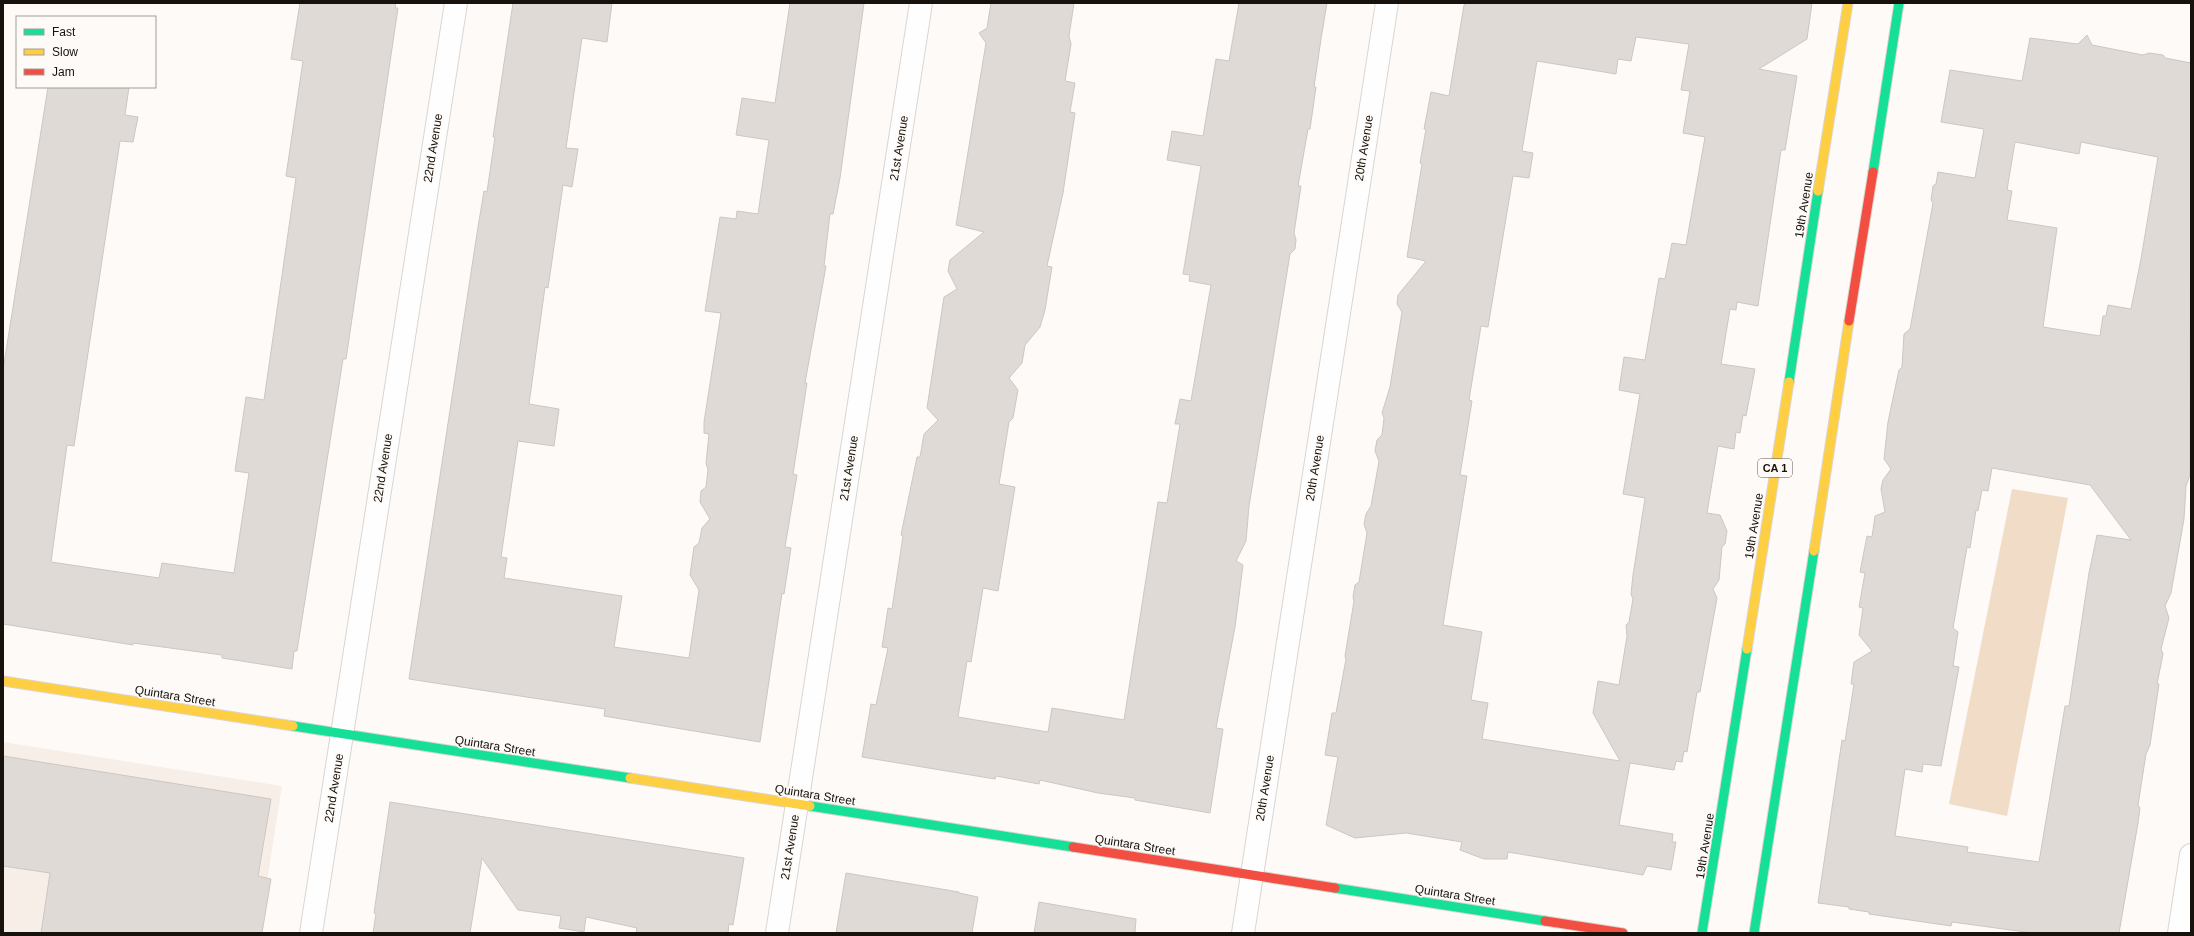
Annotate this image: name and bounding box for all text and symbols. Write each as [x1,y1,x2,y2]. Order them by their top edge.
legend [16,16,156,88]
text: Fast [52,25,76,39]
text: Slow [52,45,78,59]
text: Jam [52,65,75,79]
street label: 22nd Avenue [421,112,445,184]
street label: 21st Avenue [887,114,911,182]
street label: 20th Avenue [1352,114,1376,182]
street label: 19th Avenue [1792,171,1816,239]
street label: 22nd Avenue [371,432,395,504]
street label: 21st Avenue [837,434,861,502]
street label: 20th Avenue [1303,434,1327,502]
road number: CA 1 [1758,459,1792,477]
street label: 19th Avenue [1742,492,1766,560]
street label: Quintara Street [134,683,217,709]
street label: Quintara Street [454,733,537,759]
street label: 22nd Avenue [322,752,346,824]
street label: 20th Avenue [1253,754,1277,822]
street label: Quintara Street [774,782,857,808]
street label: 19th Avenue [1693,812,1717,880]
street label: 21st Avenue [778,813,802,881]
street label: Quintara Street [1094,832,1177,858]
street label: Quintara Street [1414,882,1497,908]

